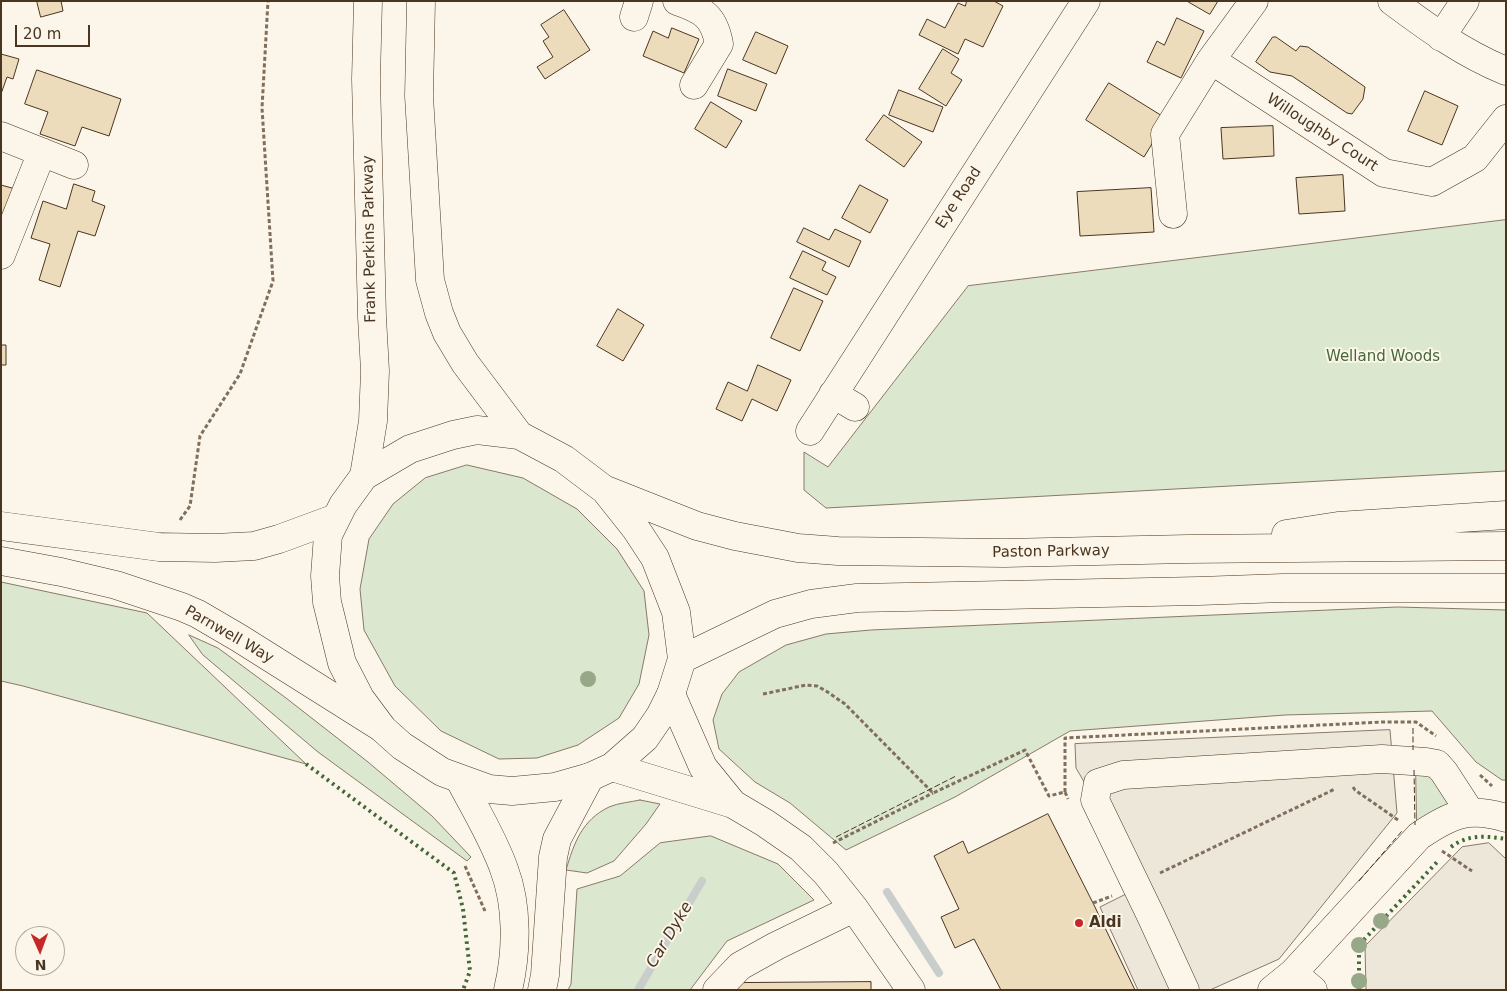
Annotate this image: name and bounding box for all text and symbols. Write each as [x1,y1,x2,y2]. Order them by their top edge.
scale bar [18,15,92,47]
text: 20 m [23,25,61,43]
street label: Willoughby Court [1263,90,1381,176]
street label: Frank Perkins Parkway [360,155,380,323]
street label: Eye Road [932,164,986,232]
park label: Welland Woods [1326,348,1440,366]
street label: Paston Parkway [992,542,1110,562]
street label: Parnwell Way [181,602,277,668]
water label: Car Dyke [643,899,697,971]
place label: Aldi [1089,914,1122,932]
marker: Aldi [1073,917,1085,929]
north arrow [15,926,65,976]
text: N [34,957,47,973]

